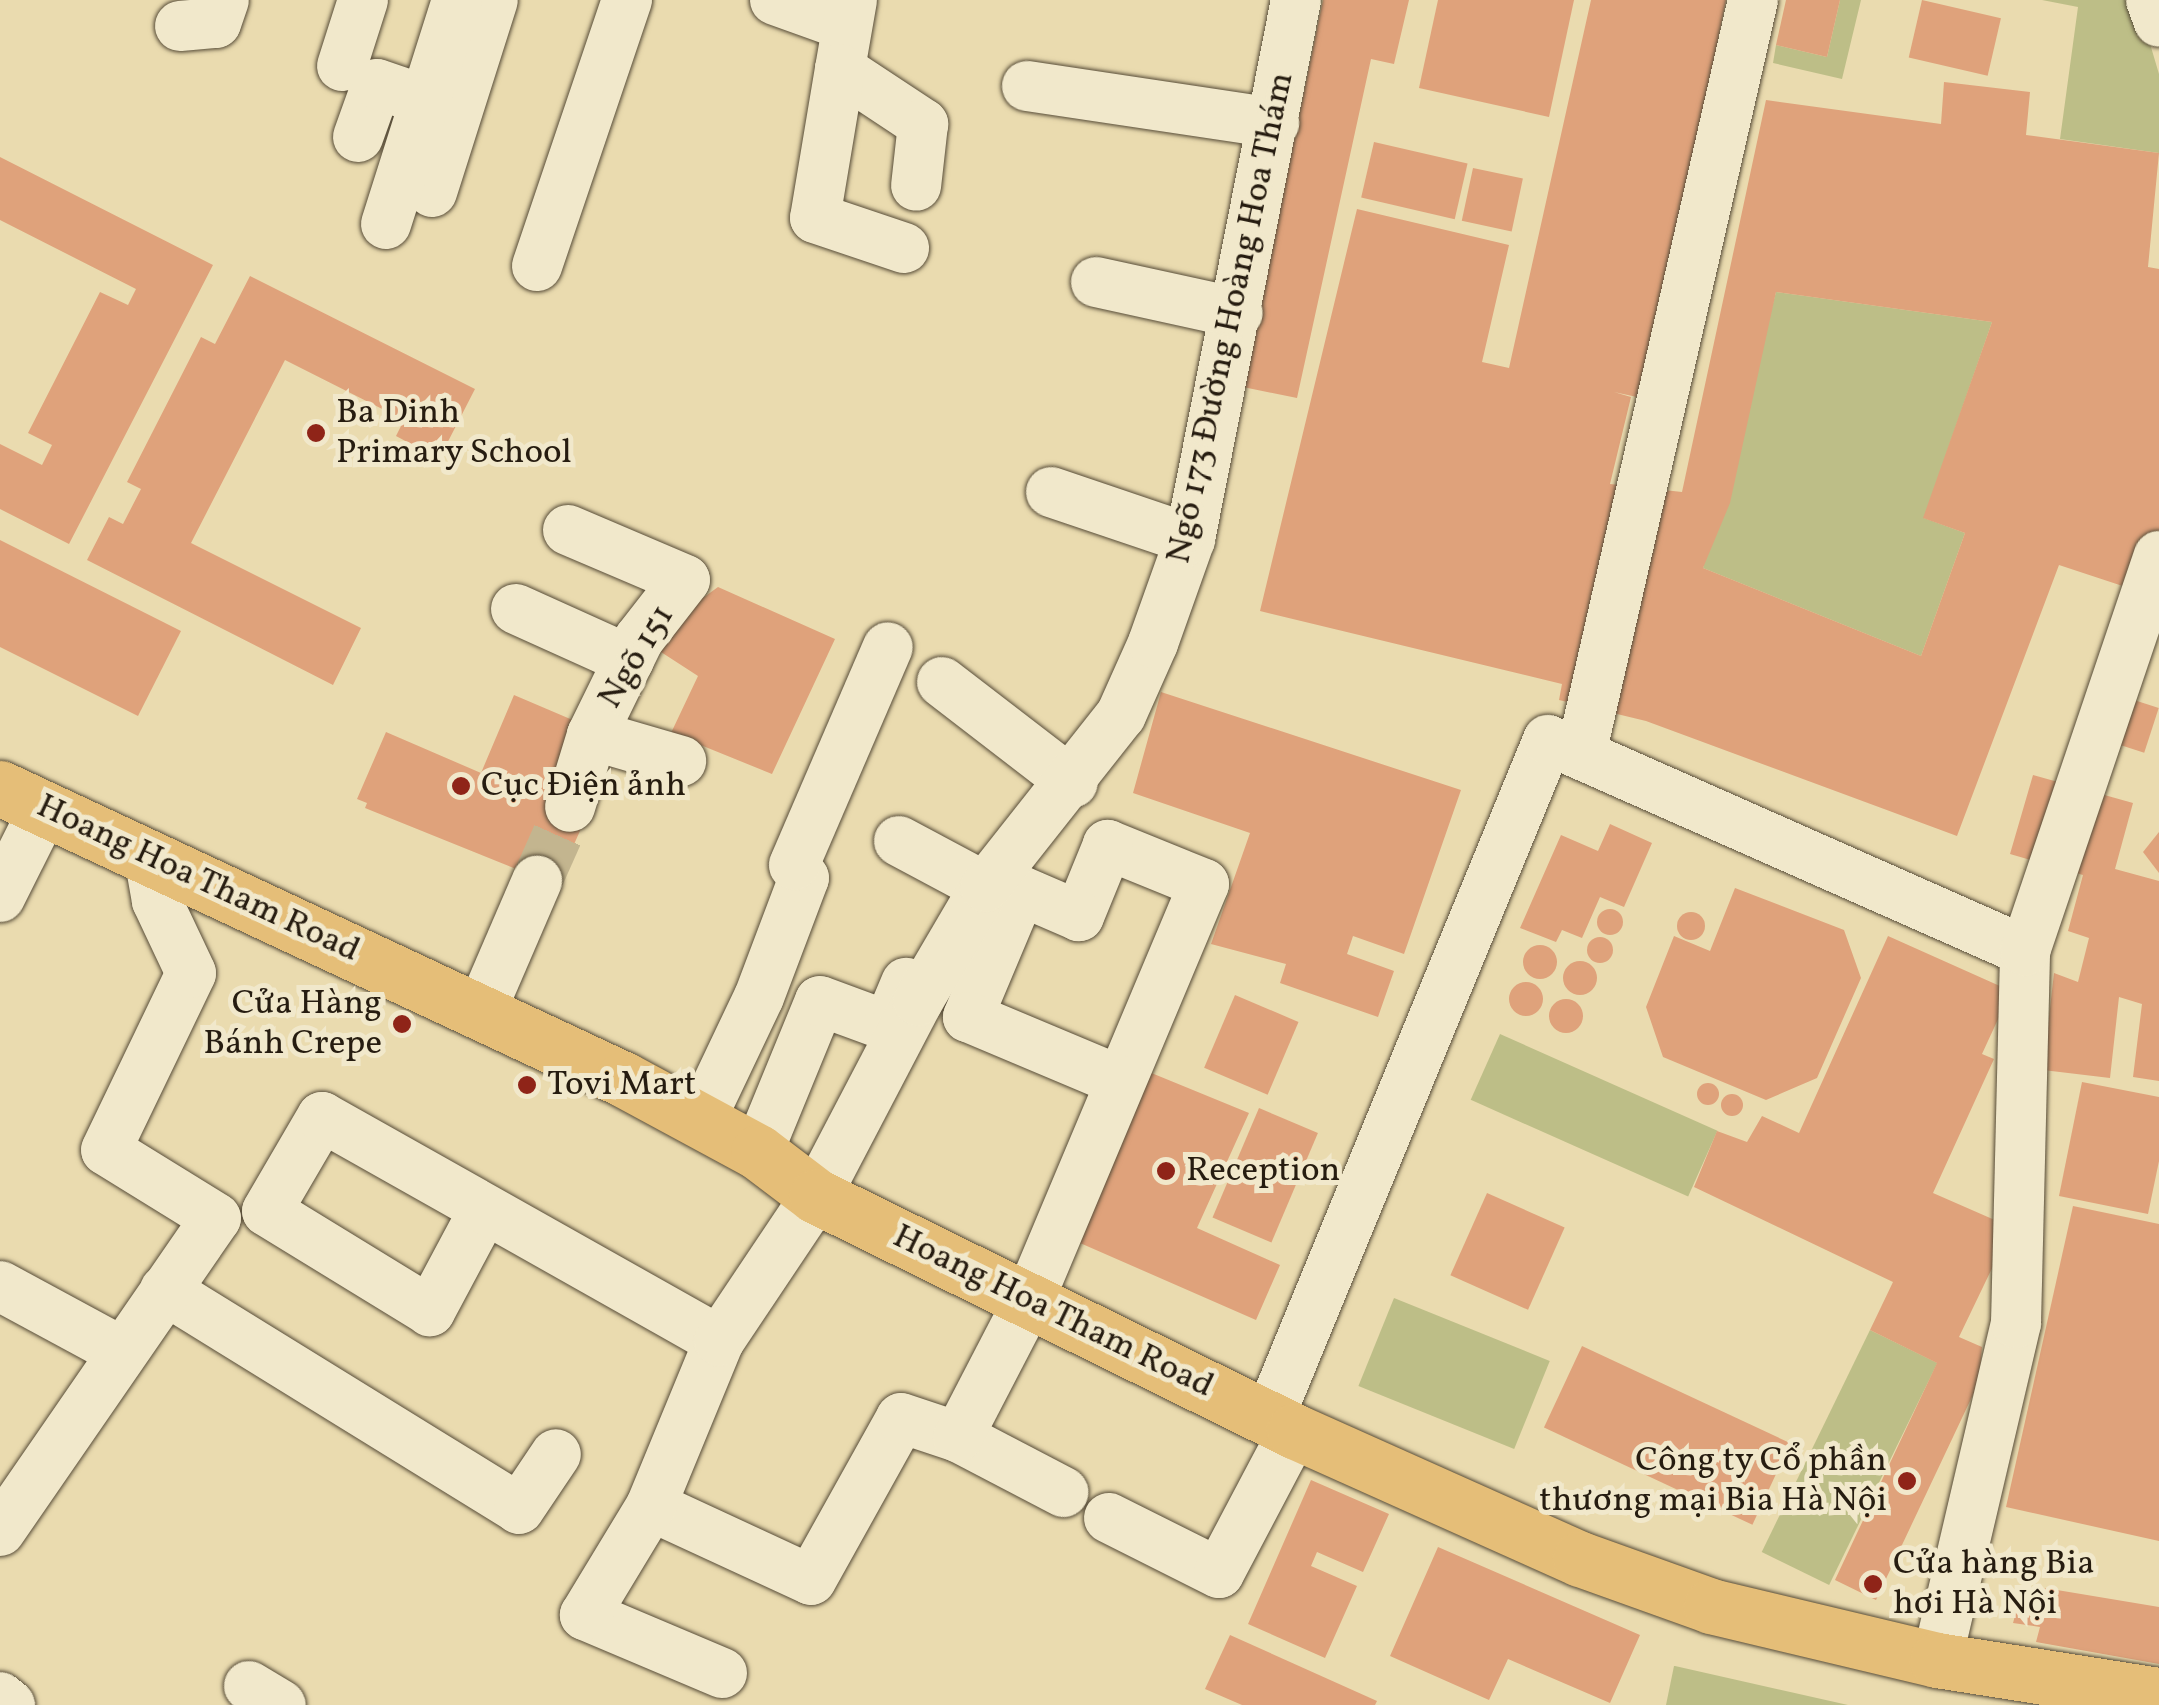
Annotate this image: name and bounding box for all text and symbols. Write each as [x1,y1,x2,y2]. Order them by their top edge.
street label: Ngõ 173 Đường Hoàng Hoa Thám [1158,68,1304,568]
place label: Ba Dinh Primary School [336,392,573,474]
marker: Ba Dinh Primary School [305,422,327,444]
street label: Ngõ 151 [590,598,684,716]
place label: Cục Điện ảnh [481,765,686,807]
marker: Cục Điện ảnh [450,775,472,797]
street label: Hoang Hoa Tham Road [29,785,367,973]
place label: Cửa Hàng Bánh Crepe [203,983,382,1065]
marker: Cửa Hàng Bánh Crepe [391,1013,413,1035]
place label: Tovi Mart [547,1064,696,1106]
marker: Tovi Mart [516,1074,538,1096]
place label: Reception [1186,1150,1340,1192]
marker: Reception [1155,1160,1177,1182]
street label: Hoang Hoa Tham Road [885,1216,1221,1408]
place label: Công ty Cổ phần thương mại Bia Hà Nội [1539,1440,1887,1522]
marker: Công ty Cổ phần thương mại Bia Hà Nội [1896,1470,1918,1492]
place label: Cửa hàng Bia hơi Hà Nội [1893,1543,2095,1625]
marker: Cửa hàng Bia hơi Hà Nội [1862,1573,1884,1595]

